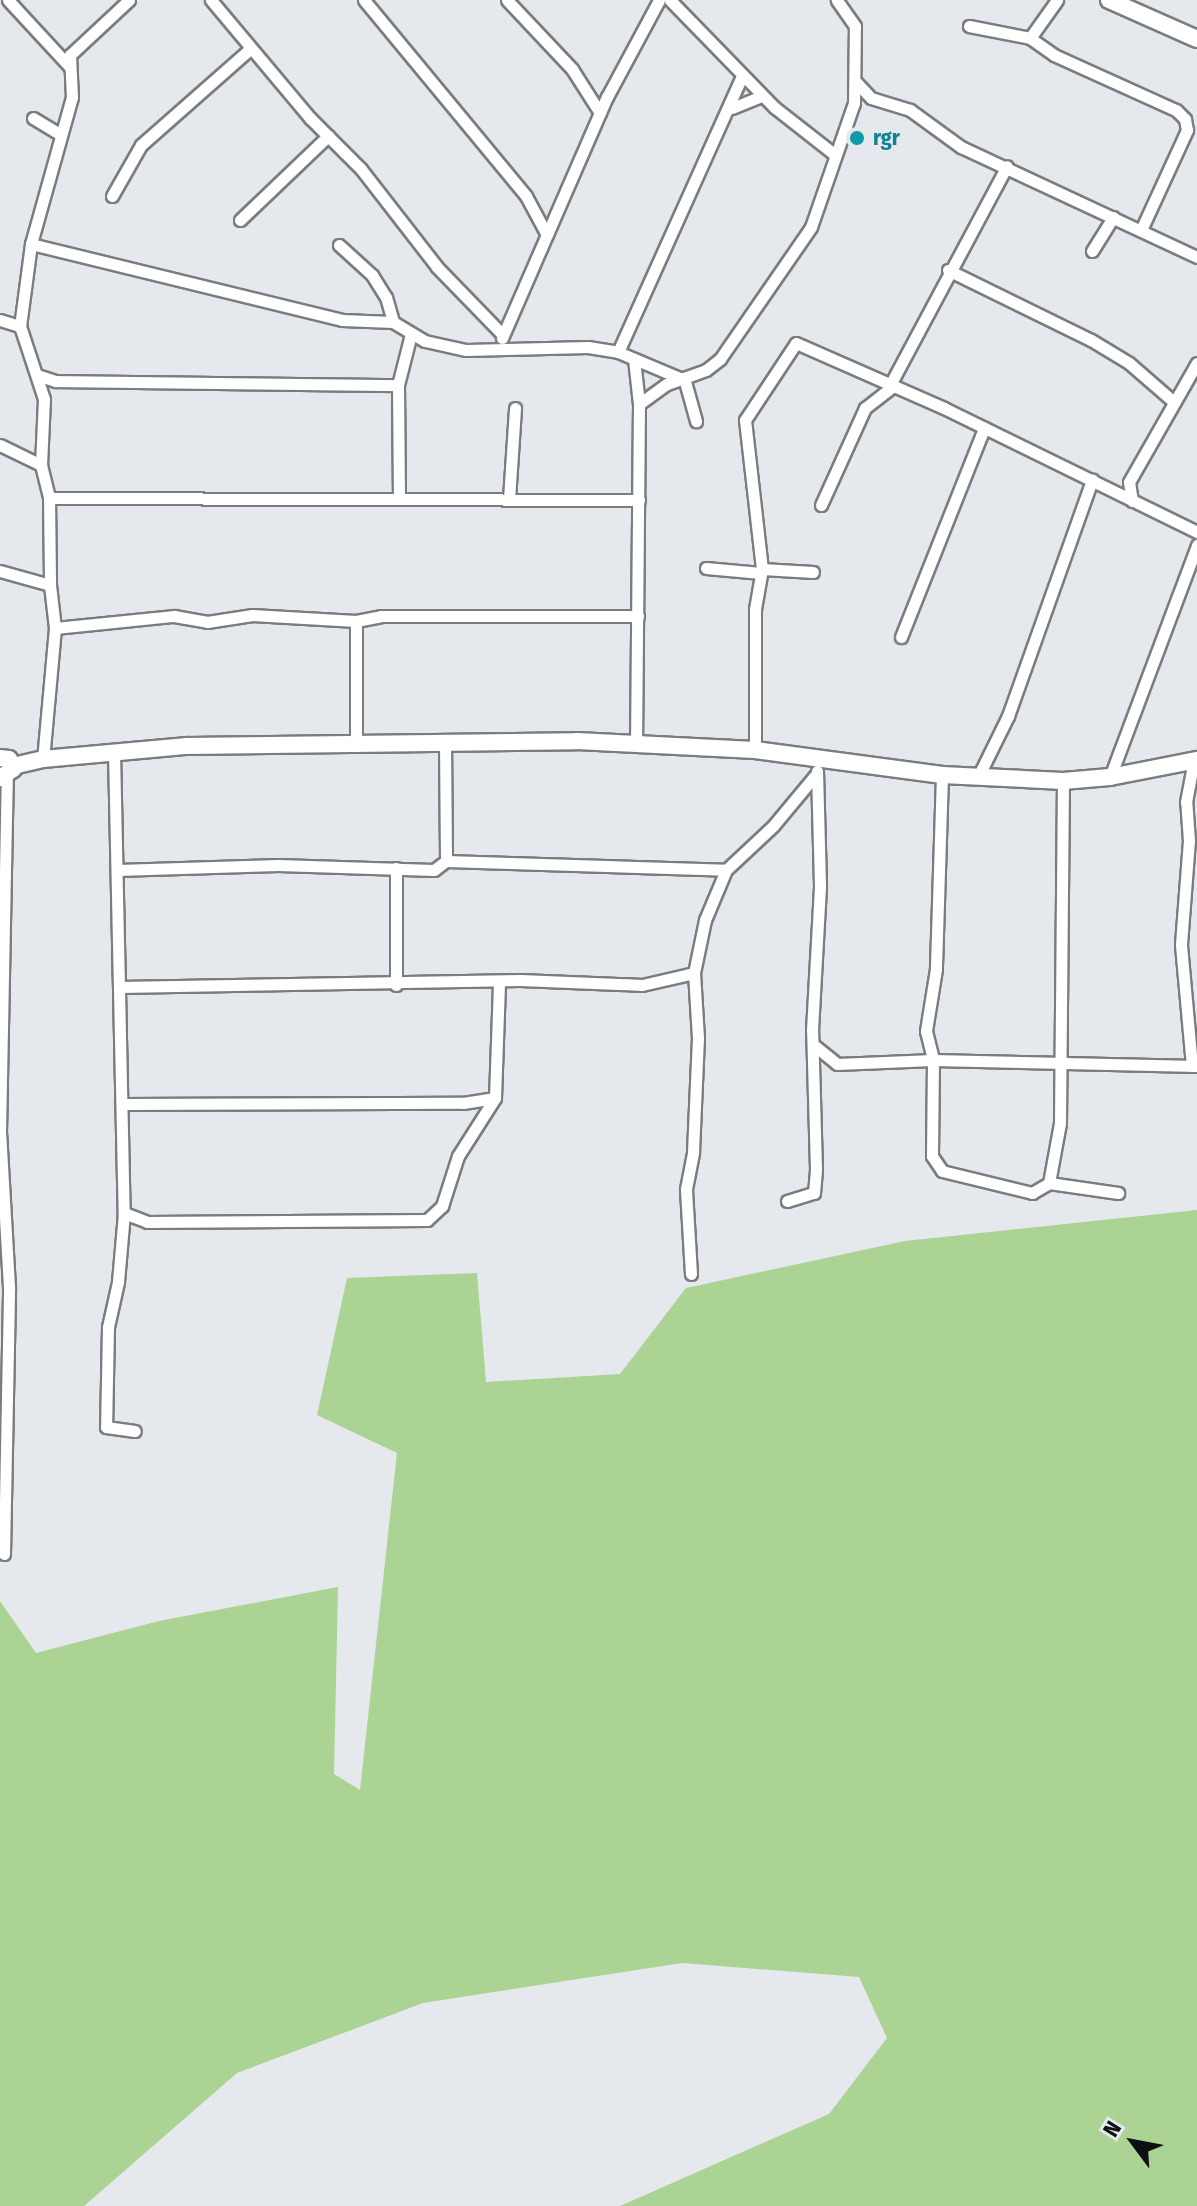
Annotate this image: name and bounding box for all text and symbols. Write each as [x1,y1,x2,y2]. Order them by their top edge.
place label: rgr [873,125,900,151]
marker: rgr [848,129,866,147]
north arrow [1093,2102,1173,2182]
text: N [1097,2116,1127,2142]

